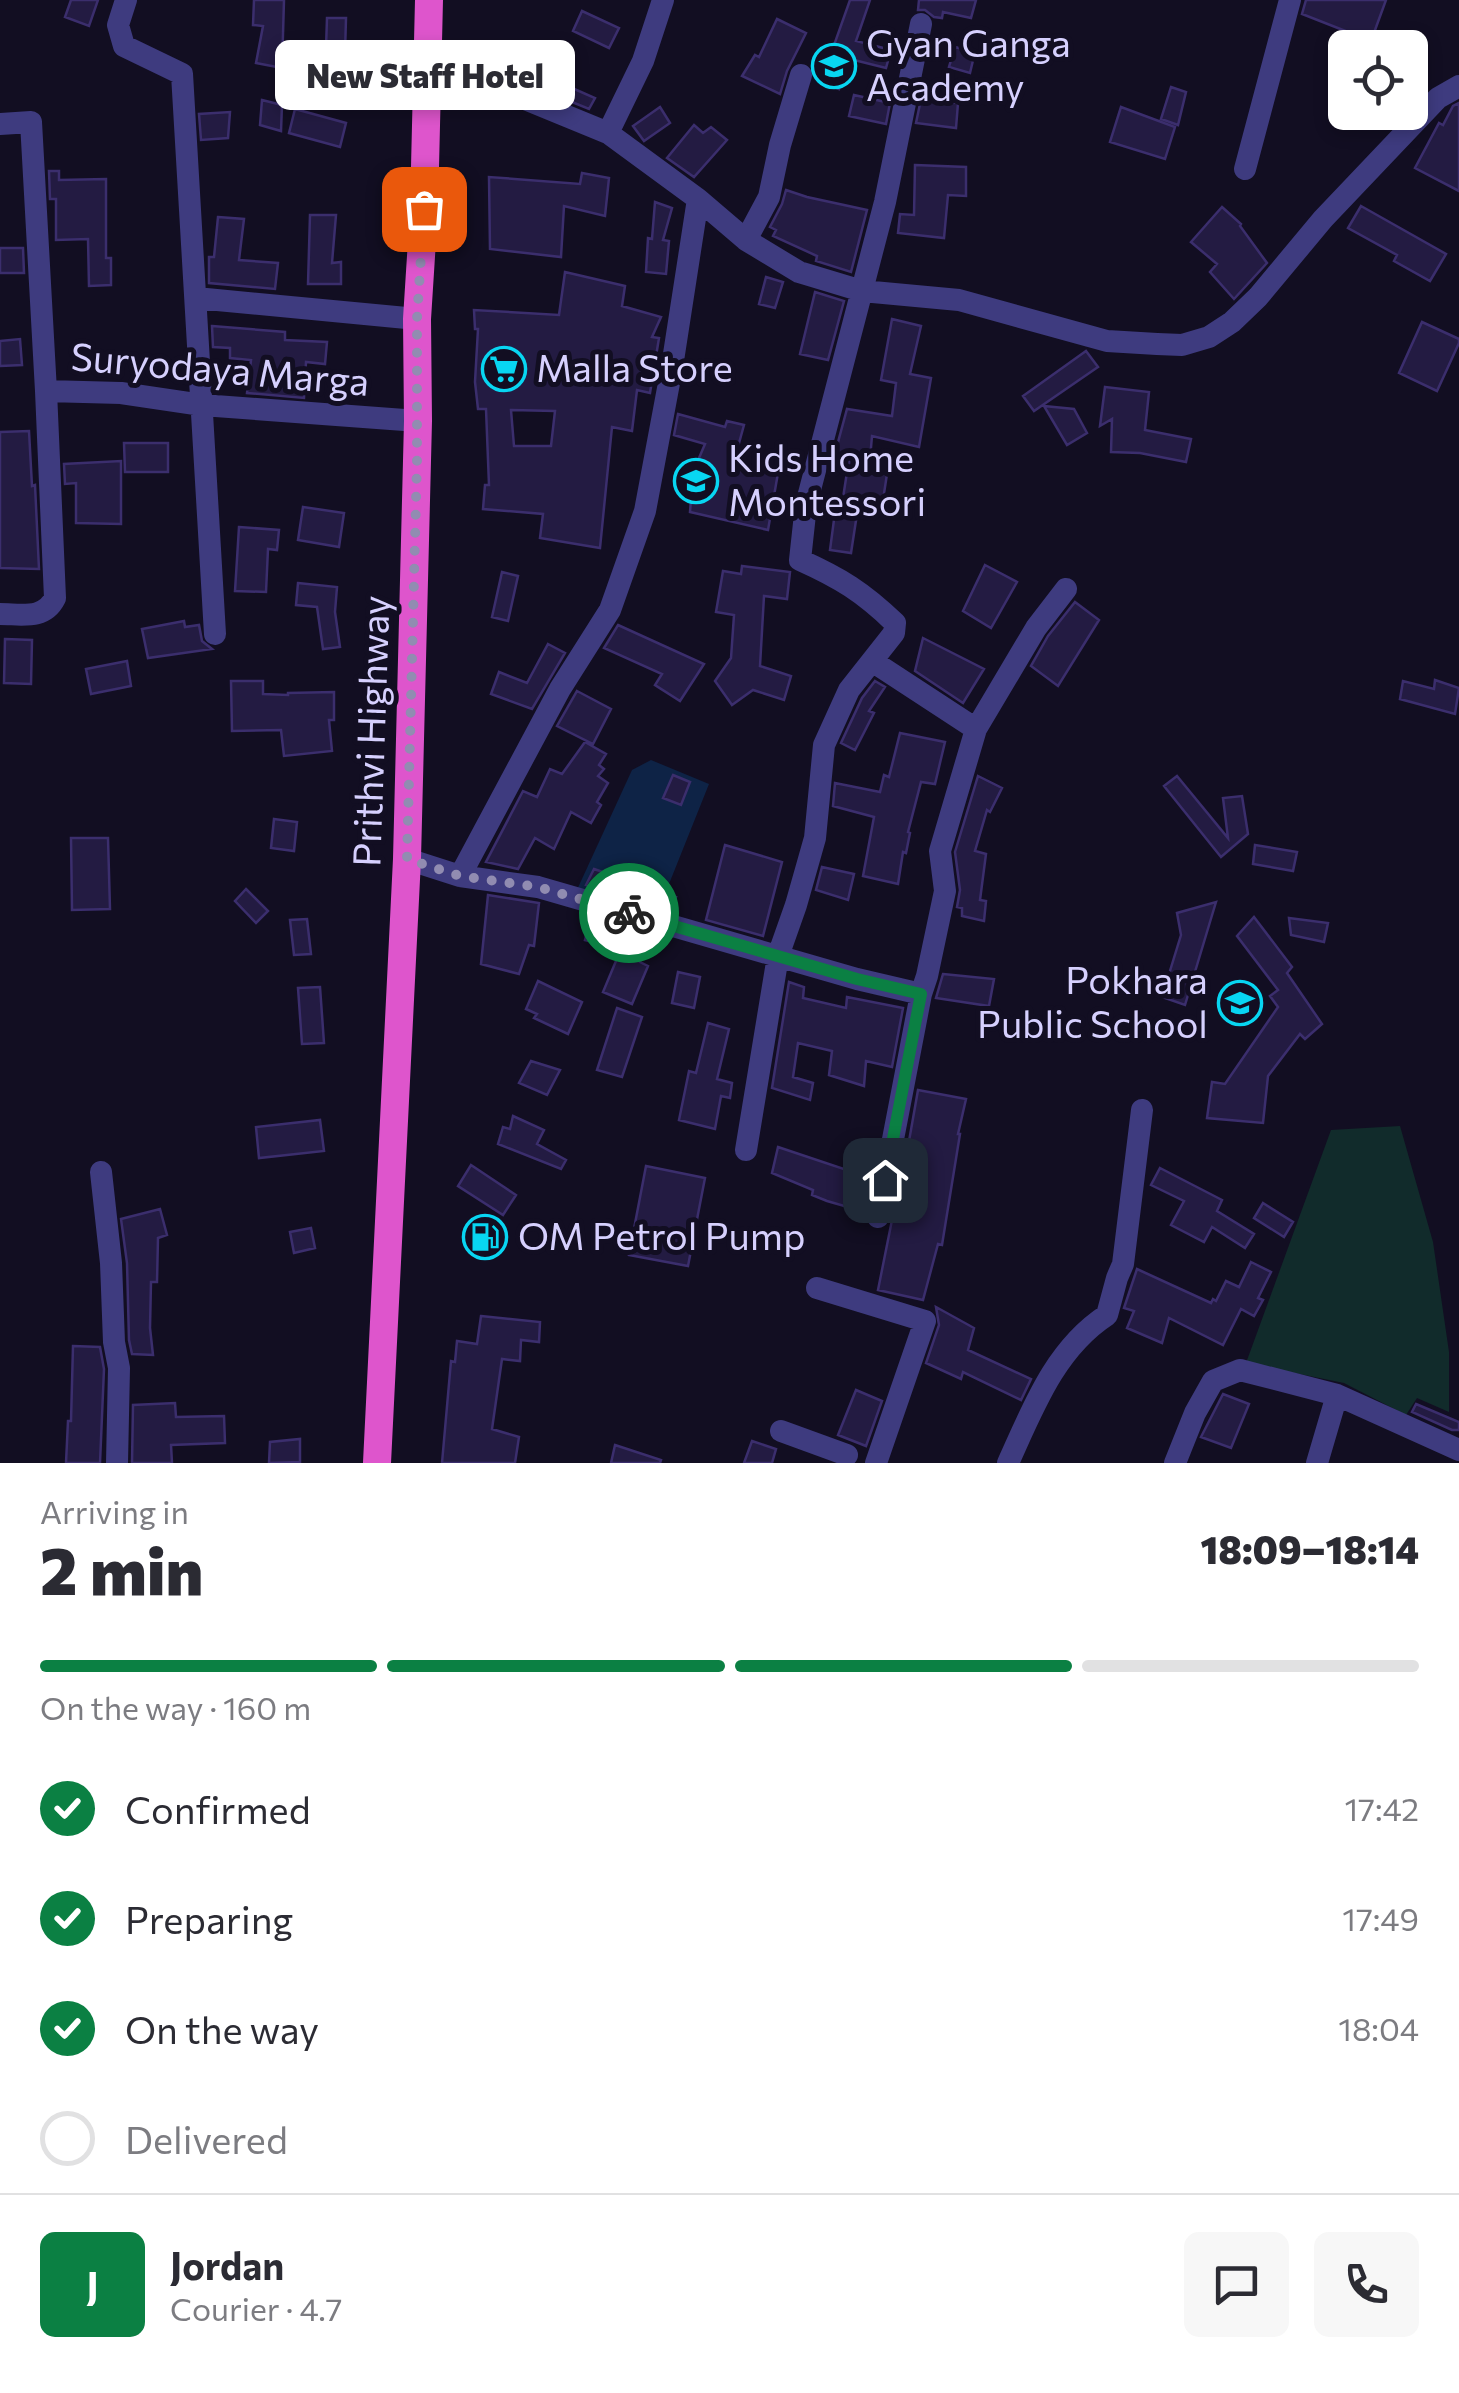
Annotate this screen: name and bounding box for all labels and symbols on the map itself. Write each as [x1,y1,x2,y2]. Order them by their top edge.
place label: Gyan Ganga Academy [866,18,1071,109]
callout: New Staff Hotel [274,39,574,109]
school or university icon: Gyan Ganga Academy [811,43,857,89]
pin [382,167,467,252]
street label: Suryodaya Marga [69,331,371,404]
place label: Malla Store [536,343,733,390]
supermarket icon: Malla Store [481,346,527,392]
place label: Kids Home Montessori [728,433,926,524]
school or university icon: Kids Home Montessori [673,458,719,504]
street label: Prithvi Highway [341,594,398,867]
courier [579,863,679,963]
place label: Pokhara Public School [977,955,1208,1046]
school or university icon: Pokhara Public School [1217,980,1263,1026]
pin [843,1138,928,1223]
place label: OM Petrol Pump [518,1211,805,1258]
fuel station icon: OM Petrol Pump [462,1214,508,1260]

